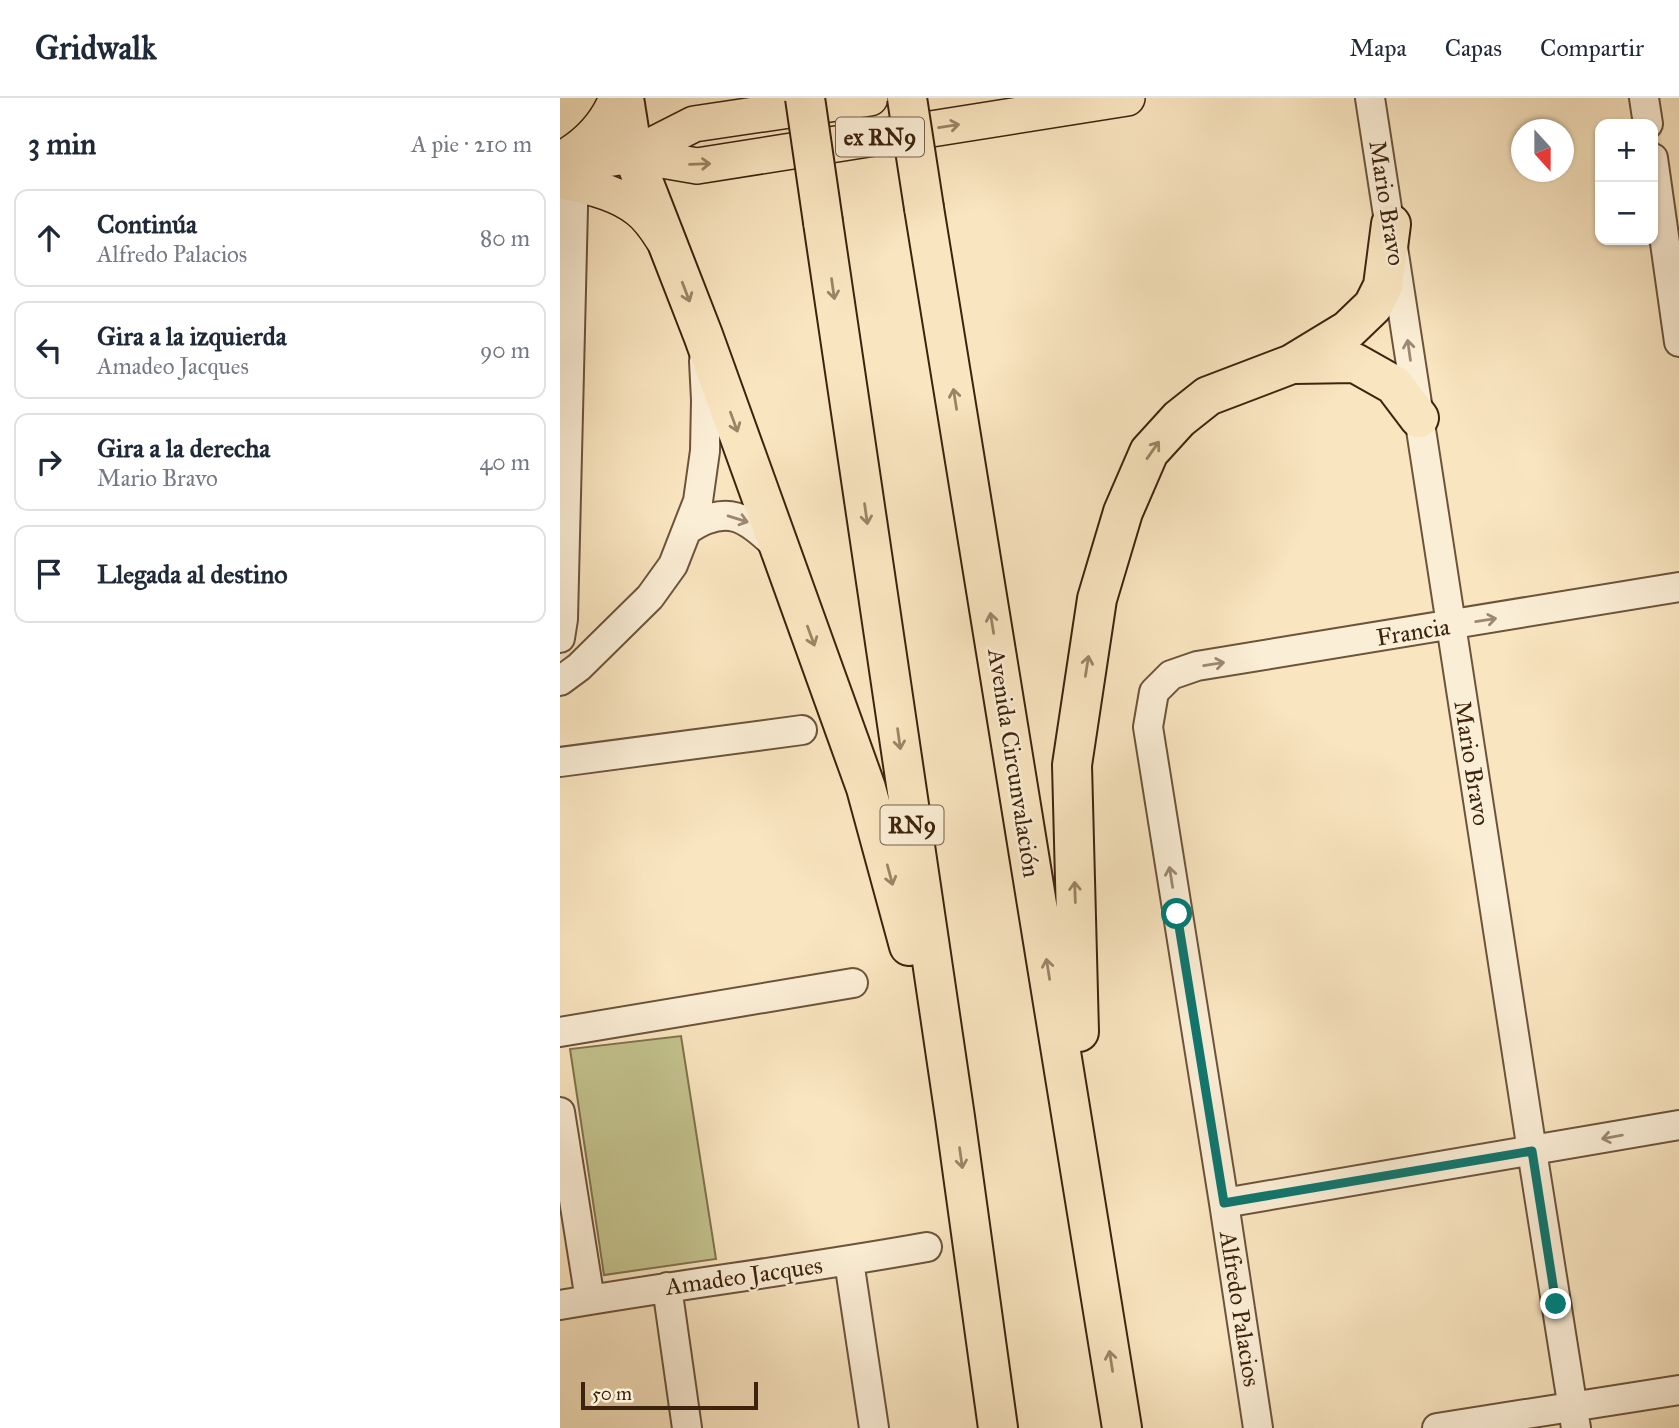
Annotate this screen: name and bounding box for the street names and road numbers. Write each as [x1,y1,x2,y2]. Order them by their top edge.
road number: ex RN9 [836,118,924,156]
street label: Mario Bravo [1362,138,1412,268]
street label: Francia [1374,611,1453,653]
street label: Avenida Circunvalación [981,646,1047,879]
street label: Mario Bravo [1447,698,1497,828]
road number: RN9 [880,806,944,845]
street label: Alfredo Palacios [1213,1228,1267,1389]
street label: Amadeo Jacques [663,1250,825,1302]

